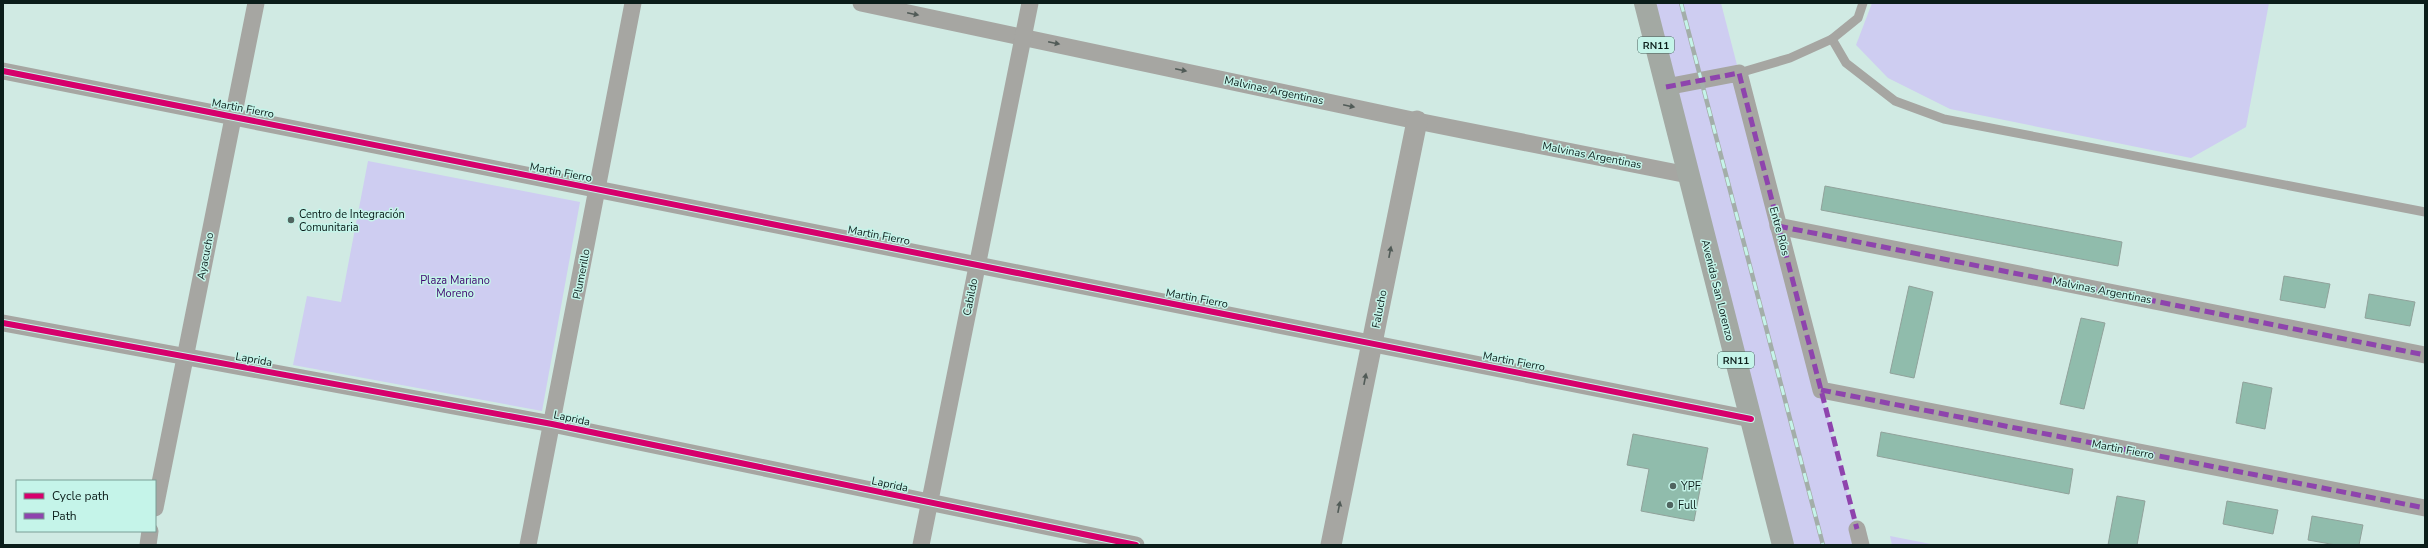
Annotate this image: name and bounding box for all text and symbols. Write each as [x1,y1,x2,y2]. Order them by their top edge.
one-way arrow [907,11,919,17]
road number: RN11 [1638,37,1674,53]
one-way arrow [1048,41,1060,47]
one-way arrow [1175,68,1187,74]
street label: Malvinas Argentinas [1223,73,1325,108]
street label: Martin Fierro [210,95,275,122]
one-way arrow [1343,104,1355,110]
street label: Malvinas Argentinas [1541,138,1643,172]
street label: Martin Fierro [528,159,593,186]
street label: Entre Ríos [1766,205,1793,257]
place label: Centro de Integración Comunitaria [299,207,405,235]
marker: Centro de Integración Comunitaria [286,215,296,225]
street label: Martin Fierro [846,222,911,249]
street label: Ayacucho [194,231,217,281]
street label: Avenida San Lorenzo [1698,238,1737,342]
one-way arrow [1388,246,1394,258]
street label: Plumerillo [569,248,594,300]
park label: Plaza Mariano Moreno [420,273,490,301]
street label: Malvinas Argentinas [2051,273,2153,307]
street label: Cabildo [960,277,981,317]
street label: Martin Fierro [1164,285,1229,312]
street label: Falucho [1368,289,1391,329]
street label: Martin Fierro [1481,348,1546,375]
street label: Laprida [234,349,274,370]
road number: RN11 [1718,352,1754,368]
one-way arrow [1362,373,1368,385]
street label: Laprida [552,407,592,430]
street label: Martin Fierro [2090,436,2155,463]
street label: Laprida [870,473,910,496]
place label: YPF [1680,479,1701,494]
legend [16,480,156,532]
marker: YPF [1668,481,1678,491]
text: Cycle path [52,488,109,504]
place label: Full [1678,498,1697,513]
marker: Full [1665,500,1675,510]
one-way arrow [1336,501,1342,513]
text: Path [52,508,77,524]

